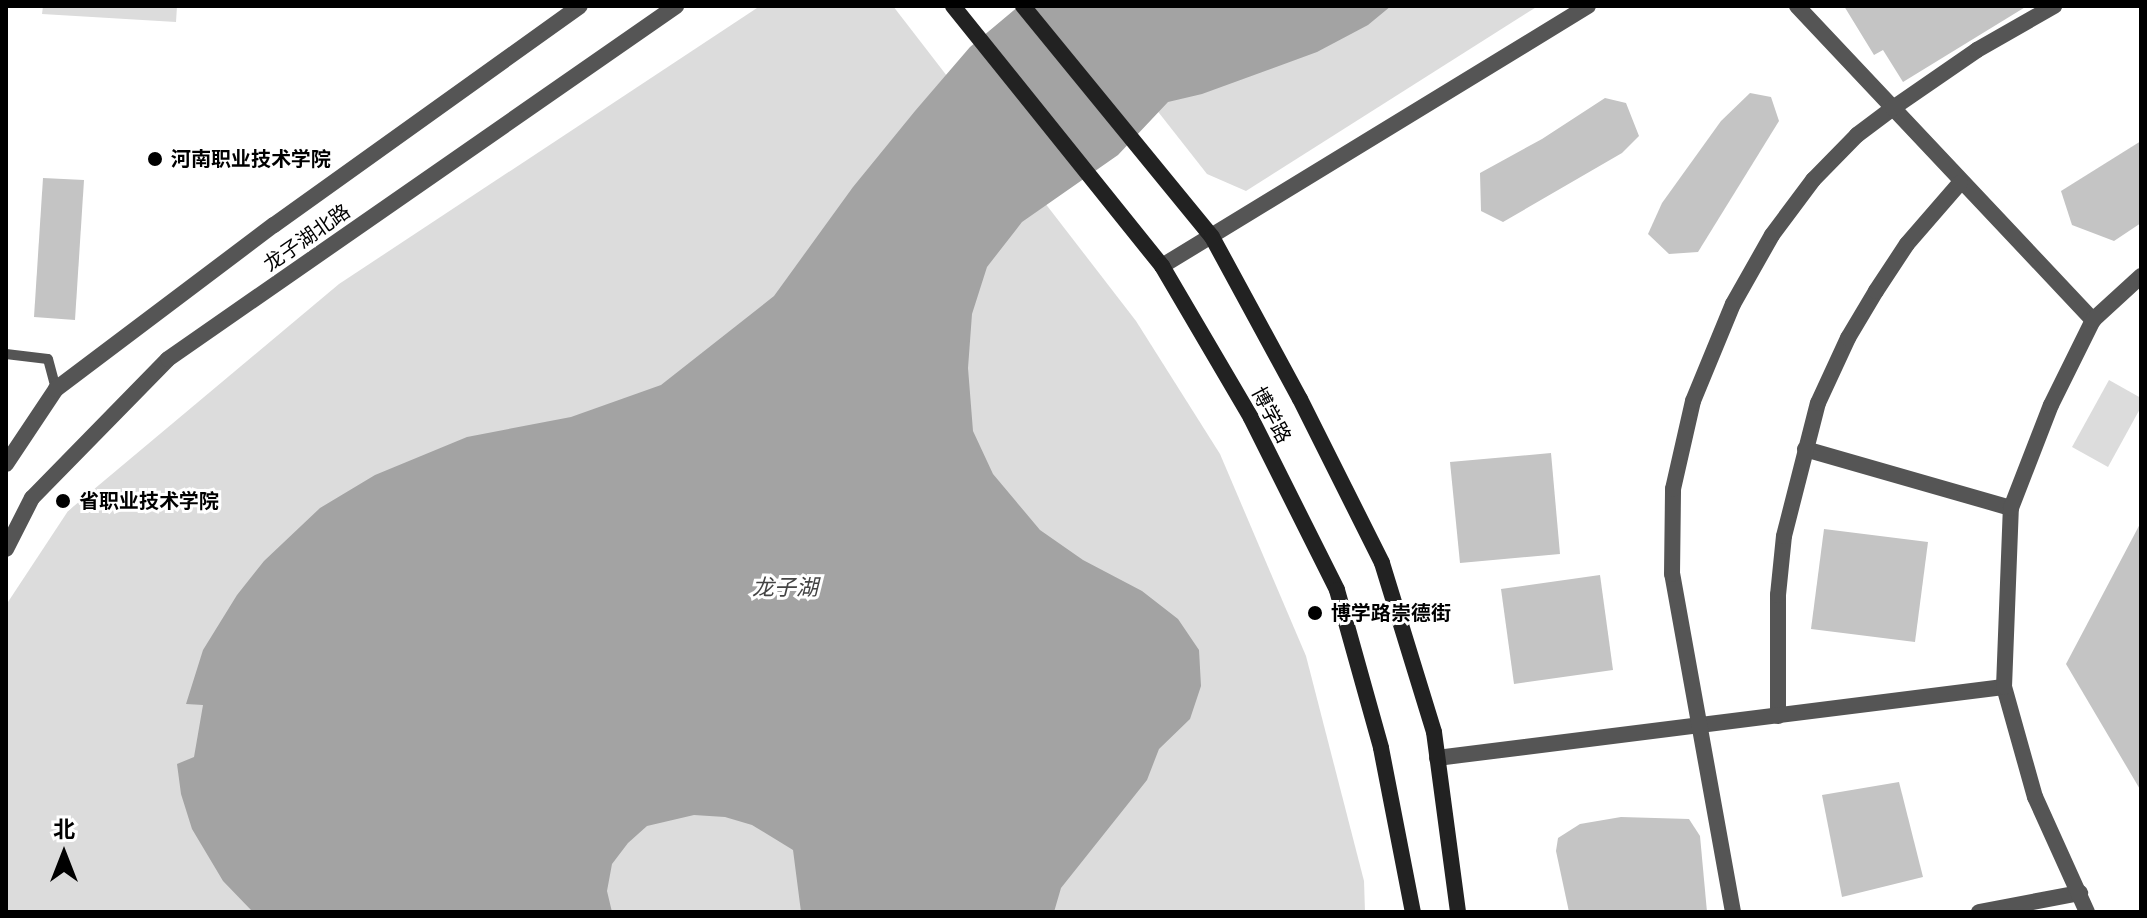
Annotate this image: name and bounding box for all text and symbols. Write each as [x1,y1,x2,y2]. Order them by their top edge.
place label: 河南职业技术学院 [171,147,331,171]
marker: 河南职业技术学院 [146,150,164,168]
street label: 龙子湖北路 [259,199,355,277]
street label: 博学路 [1246,383,1296,447]
place label: 省职业技术学院 [79,489,219,513]
marker: 省职业技术学院 [54,492,72,510]
water label: 龙子湖 [752,575,818,601]
place label: 博学路崇德街 [1331,601,1451,625]
marker: 博学路崇德街 [1306,604,1324,622]
north arrow [24,814,104,894]
text: 北 [53,817,75,842]

